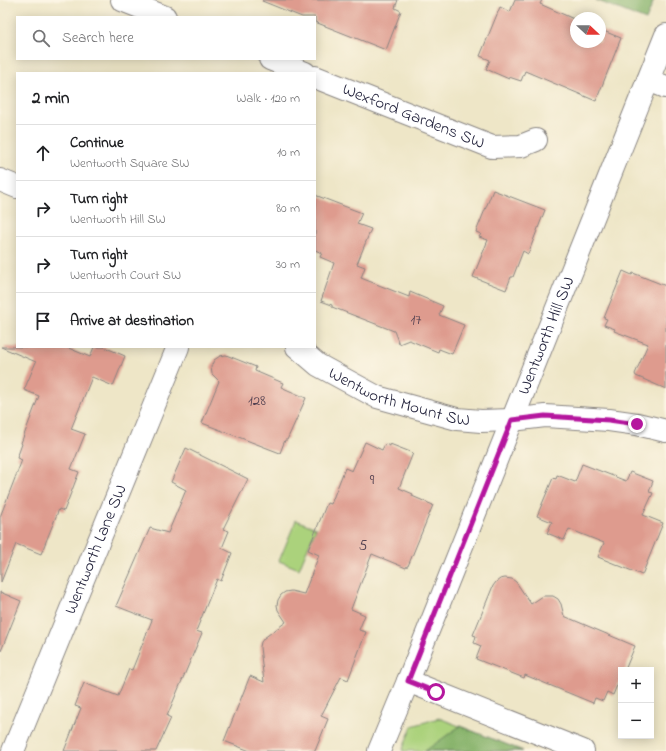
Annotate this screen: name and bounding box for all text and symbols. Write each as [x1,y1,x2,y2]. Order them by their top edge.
north arrow [570,12,606,48]
search box [16,16,316,60]
icon: search [30,27,52,49]
text: Search here [62,27,134,49]
street label: Wexford Gardens SW [339,77,488,155]
text: 2 min [32,86,69,111]
text: Walk · 120 m [236,89,300,108]
text: Continue [70,132,124,154]
icon: ahead [32,142,54,164]
text: 10 m [277,143,300,162]
text: Wentworth Square SW [70,154,189,173]
text: Turn right [70,188,128,210]
icon: right [32,198,54,220]
text: 80 m [276,199,300,218]
text: Wentworth Hill SW [70,210,166,229]
text: Turn right [70,244,128,266]
icon: right [32,254,54,276]
text: 30 m [276,255,300,274]
text: Wentworth Court SW [70,266,181,285]
street label: Wentworth Hill SW [511,273,581,398]
house number: 17 [411,309,421,331]
icon: arrive [32,310,54,332]
text: Arrive at destination [70,310,194,332]
street label: Wentworth Mount SW [324,361,471,433]
house number: 128 [248,390,266,412]
route end [628,415,646,433]
house number: 9 [370,469,375,491]
street label: Wentworth Lane SW [58,481,133,618]
house number: 5 [359,535,368,557]
map controls [618,667,654,739]
button: + [618,667,654,703]
route start [427,683,445,701]
button: − [618,703,654,739]

